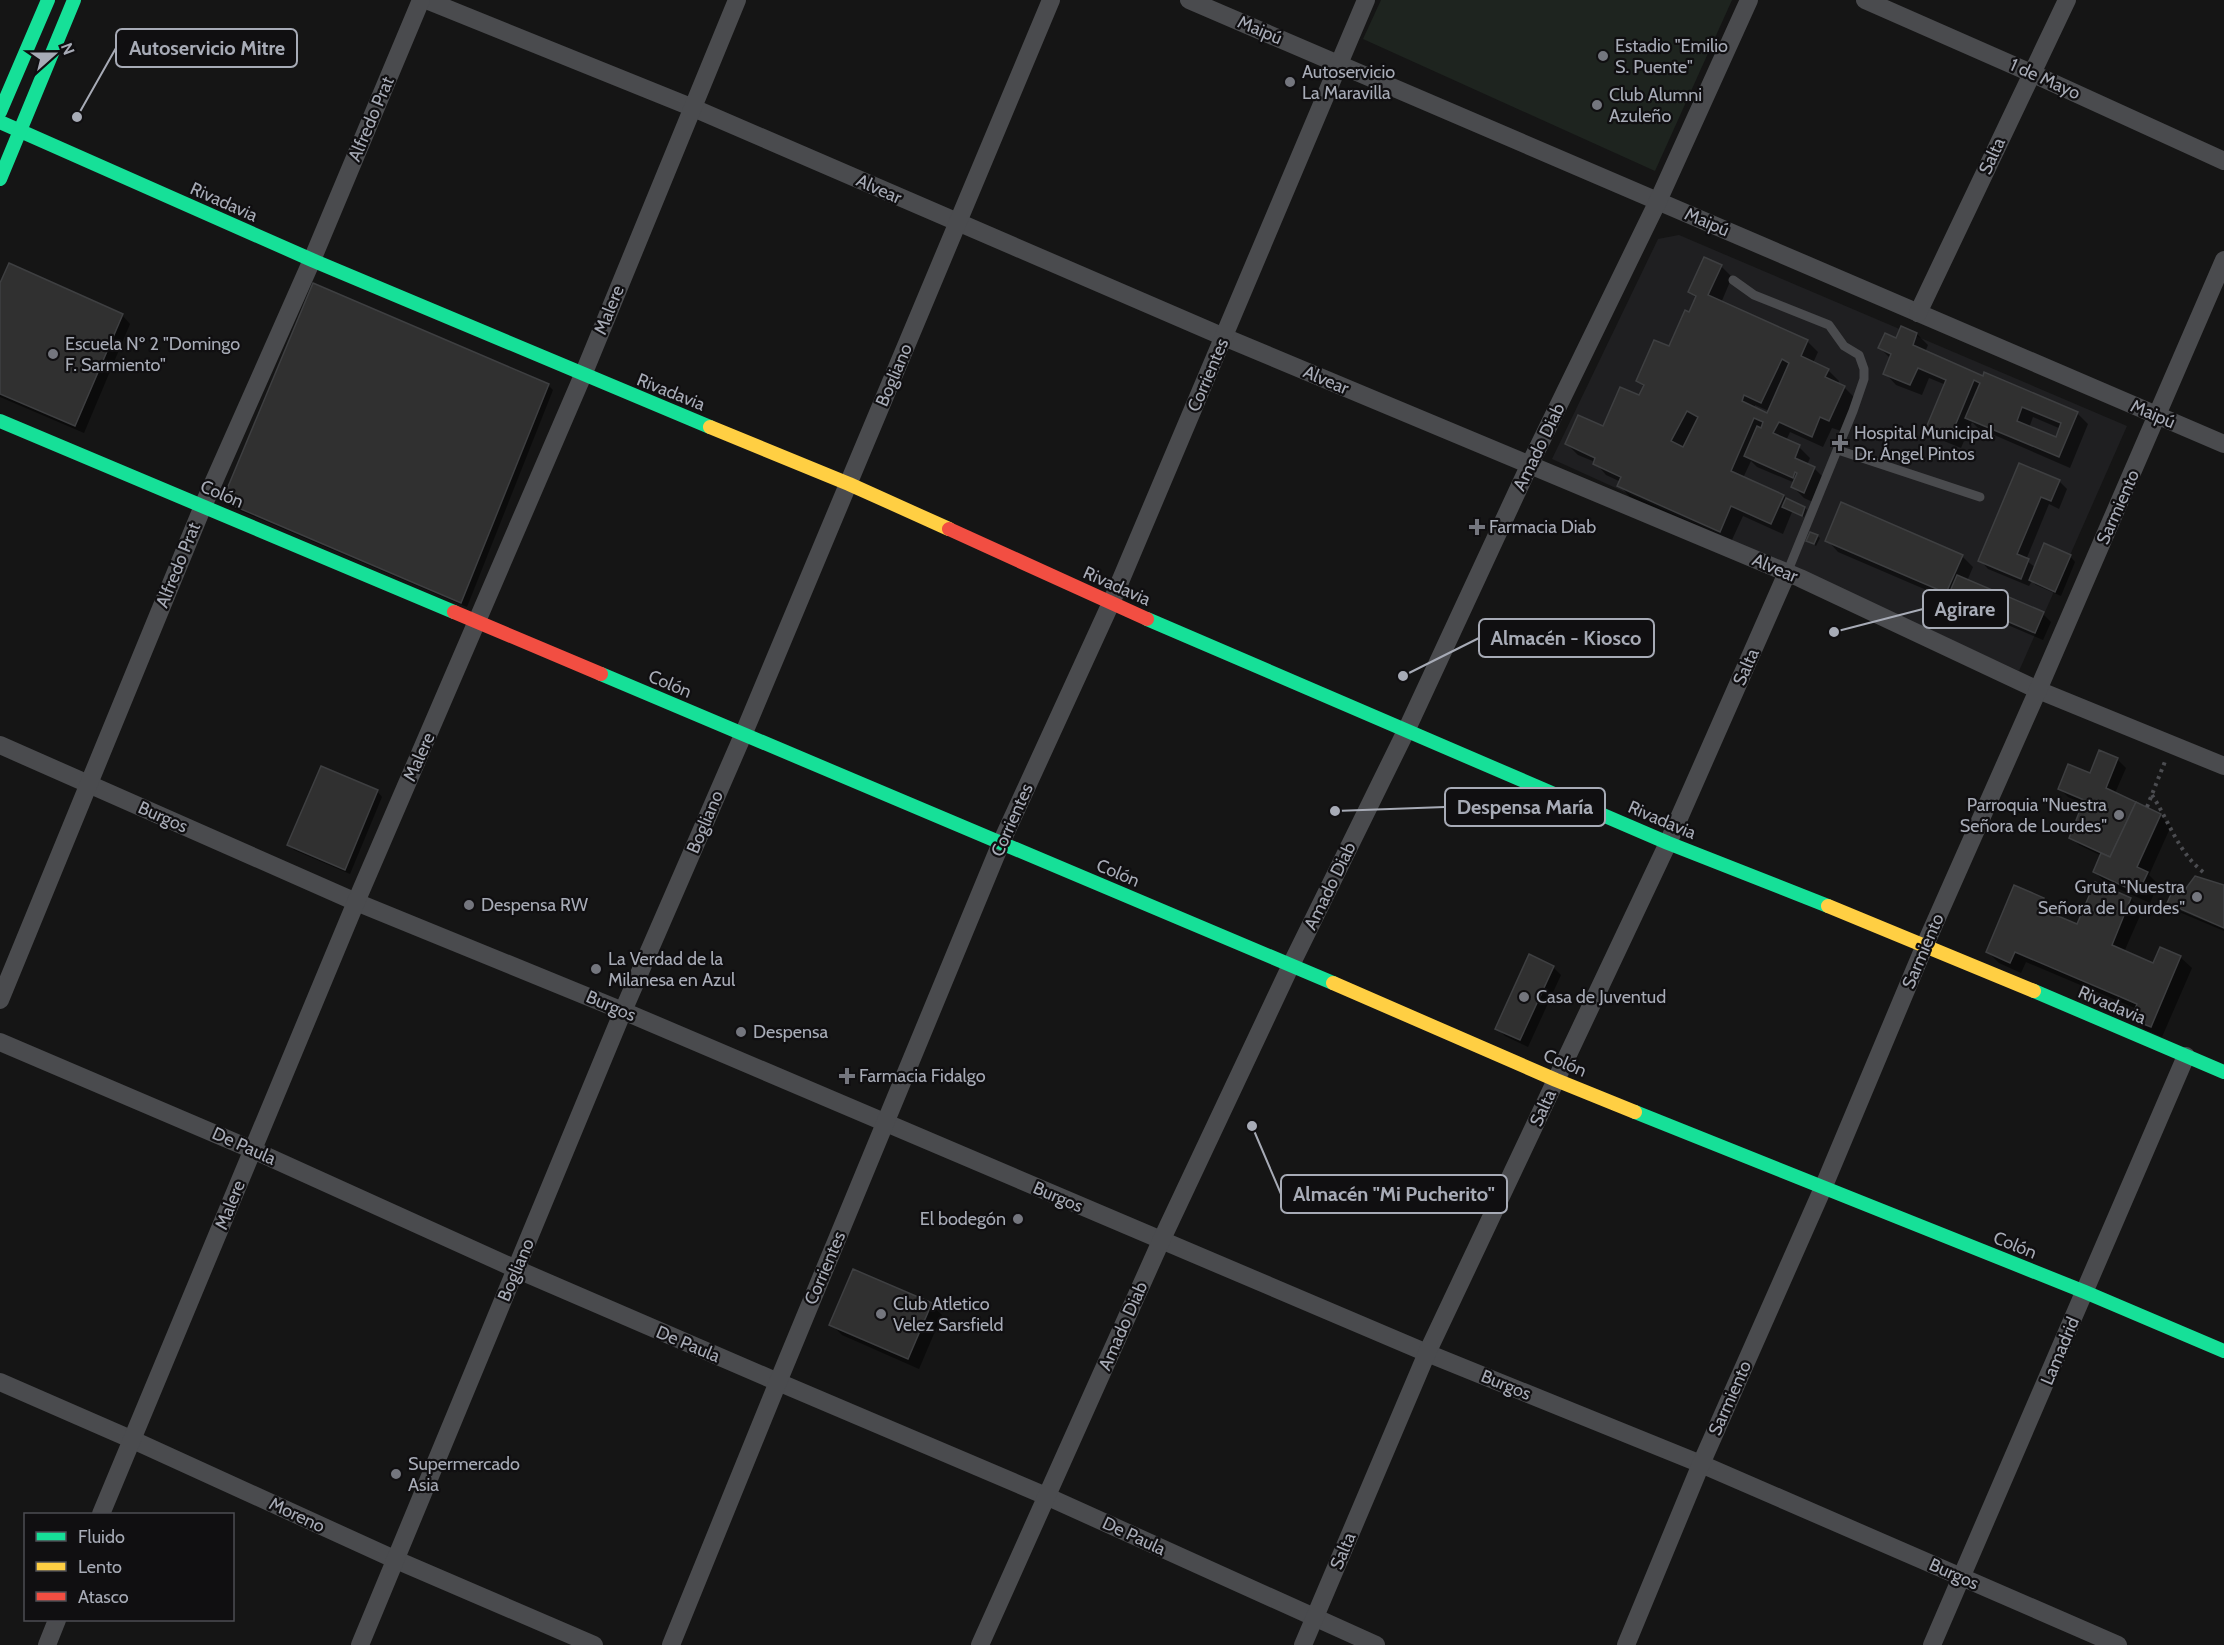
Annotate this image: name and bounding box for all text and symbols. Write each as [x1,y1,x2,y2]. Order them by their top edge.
street label: Maipú [1234,11,1286,49]
north arrow [24,24,84,84]
callout: Autoservicio Mitre [116,29,297,67]
place label: Estadio "Emilio S. Puente" [1615,35,1728,78]
text: Autoservicio Mitre [129,36,285,60]
text: N [57,40,78,57]
marker: Estadio "Emilio S. Puente" [1596,49,1610,63]
street label: 1 de Mayo [2006,54,2084,104]
place label: Autoservicio La Maravilla [1302,61,1395,104]
street label: Alfredo Prat [343,73,399,165]
marker: Autoservicio La Maravilla [1283,75,1297,89]
place label: Club Alumni Azuleño [1609,84,1702,127]
marker: Club Alumni Azuleño [1590,98,1604,112]
street label: Salta [1974,134,2010,178]
street label: Alvear [853,169,905,209]
street label: Rivadavia [187,177,261,227]
street label: Maipú [1681,203,1733,241]
street label: Malere [589,282,629,338]
place label: Escuela Nº 2 "Domingo F. Sarmiento" [65,333,240,376]
street label: Corrientes [1183,335,1233,415]
street label: Bogliano [871,340,917,410]
marker: Escuela Nº 2 "Domingo F. Sarmiento" [46,347,60,361]
street label: Alvear [1300,361,1352,399]
street label: Rivadavia [634,368,709,416]
street label: Maipú [2127,395,2179,433]
street label: Amado Diab [1508,400,1570,494]
place label: Hospital Municipal Dr. Ángel Pintos [1854,422,1994,465]
marker: Hospital Municipal Dr. Ángel Pintos [1831,434,1849,452]
street label: Sarmiento [2092,466,2144,548]
street label: Colón [197,475,247,513]
place label: Farmacia Diab [1489,516,1596,538]
street label: Alfredo Prat [151,519,205,611]
marker: Farmacia Diab [1470,520,1484,534]
street label: Alvear [1749,549,1801,587]
street label: Rivadavia [1080,561,1154,611]
callout: Agirare [1923,590,2008,628]
text: Agirare [1935,597,1995,621]
callout: Almacén - Kiosco [1479,619,1654,657]
text: Almacén - Kiosco [1491,626,1641,650]
street label: Salta [1728,645,1764,689]
street label: Colón [645,665,695,703]
street label: Malere [399,729,439,785]
street label: Corrientes [986,780,1038,860]
street label: Bogliano [682,787,728,857]
callout: Despensa María [1445,788,1605,826]
place label: Parroquia "Nuestra Señora de Lourdes" [1960,794,2107,837]
text: Despensa María [1457,795,1593,819]
street label: Burgos [135,796,191,838]
street label: Rivadavia [1625,796,1700,844]
marker: Parroquia "Nuestra Señora de Lourdes" [2112,808,2126,822]
street label: Amado Diab [1299,839,1361,933]
street label: Colón [1093,854,1143,892]
place label: Gruta "Nuestra Señora de Lourdes" [2038,876,2185,919]
marker: Gruta "Nuestra Señora de Lourdes" [2190,890,2204,904]
place label: Despensa RW [481,894,588,916]
marker: Despensa RW [462,898,476,912]
street label: Sarmiento [1897,910,1949,992]
place label: La Verdad de la Milanesa en Azul [608,948,736,991]
marker: La Verdad de la Milanesa en Azul [589,962,603,976]
street label: Rivadavia [2075,981,2150,1029]
street label: Burgos [583,986,639,1026]
place label: Casa de Juventud [1536,986,1666,1008]
marker: Casa de Juventud [1517,990,1531,1004]
place label: Despensa [753,1021,828,1043]
marker: Despensa [734,1025,748,1039]
street label: Colón [1540,1044,1590,1082]
place label: Farmacia Fidalgo [859,1065,986,1087]
marker: Farmacia Fidalgo [840,1069,854,1083]
street label: Salta [1525,1086,1561,1130]
street label: De Paula [209,1122,280,1170]
callout: Almacén "Mi Pucherito" [1281,1175,1507,1213]
street label: Malere [210,1177,250,1233]
street label: Burgos [1030,1177,1086,1217]
text: Almacén "Mi Pucherito" [1293,1182,1495,1206]
place label: El bodegón [920,1208,1006,1230]
marker: El bodegón [1011,1212,1025,1226]
street label: Colón [1990,1226,2040,1264]
street label: Corrientes [800,1228,850,1308]
street label: Bogliano [493,1235,539,1305]
street label: Amado Diab [1094,1278,1152,1374]
place label: Club Atletico Velez Sarsfield [893,1293,1003,1336]
marker: Club Atletico Velez Sarsfield [874,1307,888,1321]
street label: Lamadrid [2036,1314,2084,1388]
street label: De Paula [653,1321,724,1367]
street label: Sarmiento [1704,1357,1756,1439]
street label: Burgos [1478,1365,1534,1405]
place label: Supermercado Asia [408,1453,520,1496]
marker: Supermercado Asia [389,1467,403,1481]
street label: Moreno [266,1493,328,1537]
street label: De Paula [1099,1512,1169,1560]
legend [24,1513,234,1621]
text: Fluido [78,1526,125,1548]
street label: Salta [1325,1529,1361,1573]
street label: Burgos [1926,1553,1982,1595]
text: Lento [78,1556,122,1578]
text: Atasco [78,1586,129,1608]

